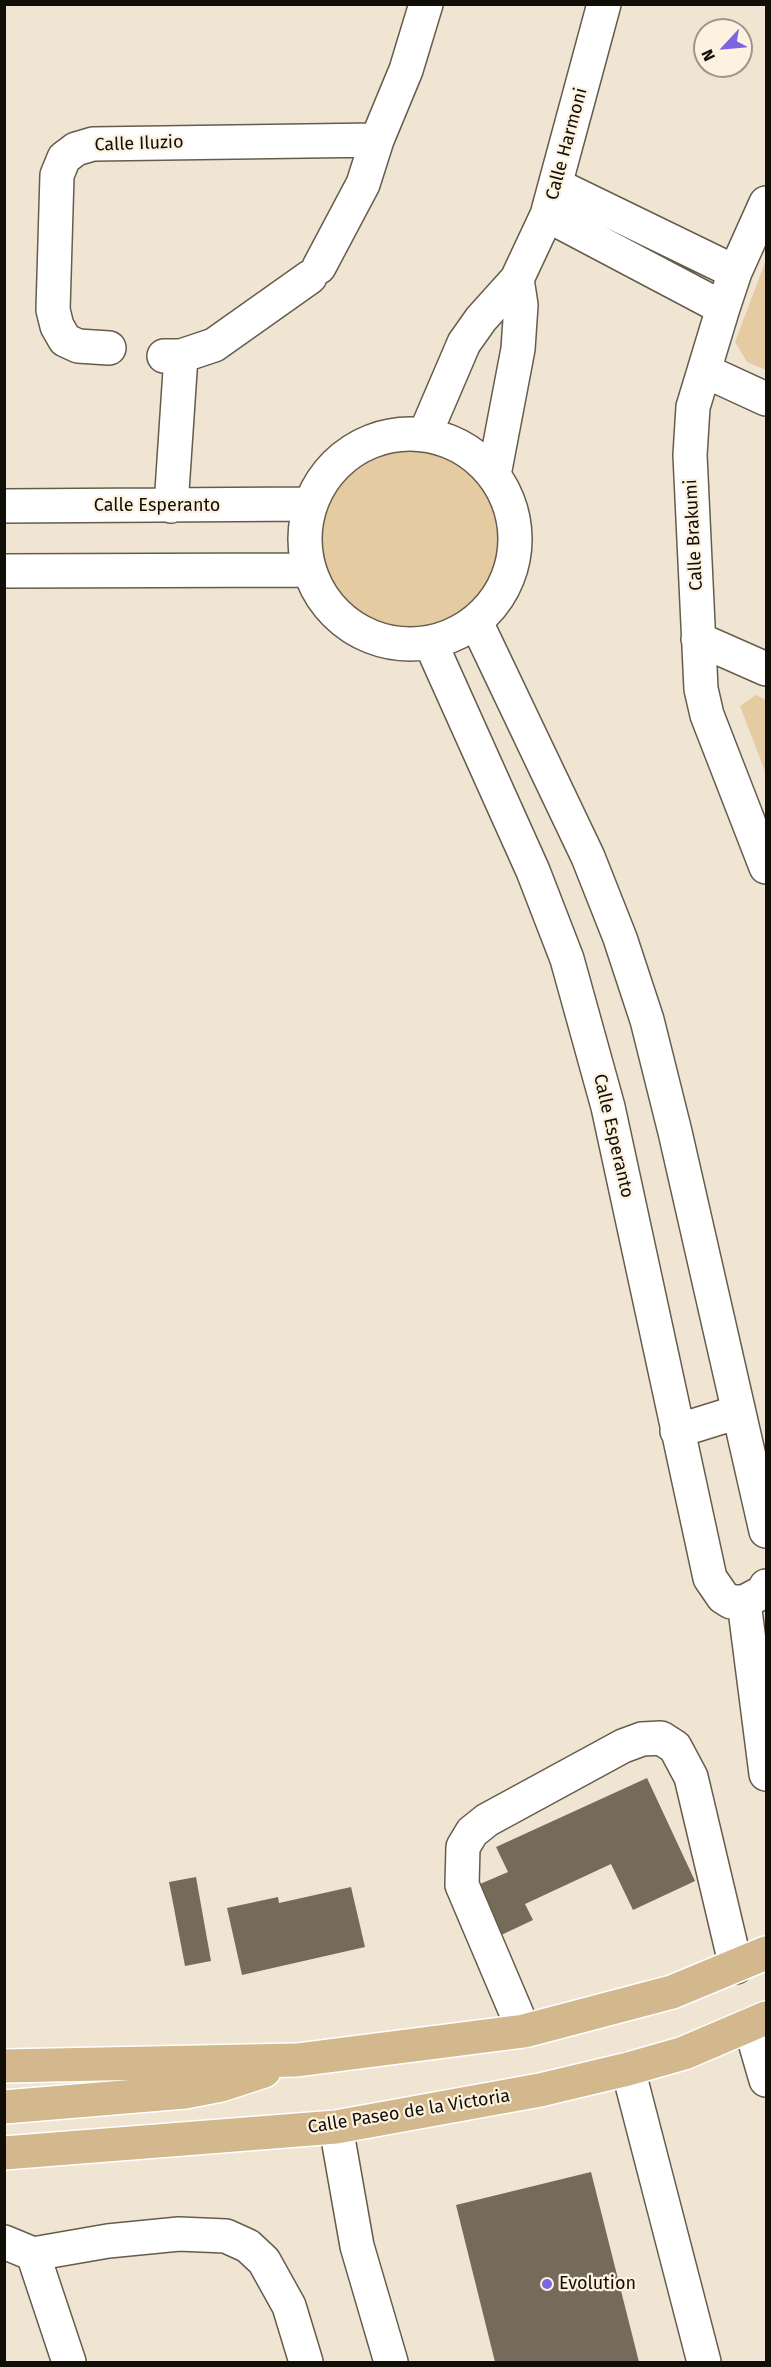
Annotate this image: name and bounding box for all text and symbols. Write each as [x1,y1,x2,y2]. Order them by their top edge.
north arrow [693,18,753,78]
text: N [697,46,719,64]
street label: Calle Harmoni [542,86,592,202]
street label: Calle Iluzio [94,132,184,156]
street label: Calle Brakumi [680,479,708,591]
street label: Calle Esperanto [94,495,220,517]
street label: Calle Esperanto [588,1072,638,1200]
street label: Calle Paseo de la Victoria [306,2085,512,2139]
place label: Evolution [559,2273,636,2295]
marker: Evolution [540,2277,554,2291]

